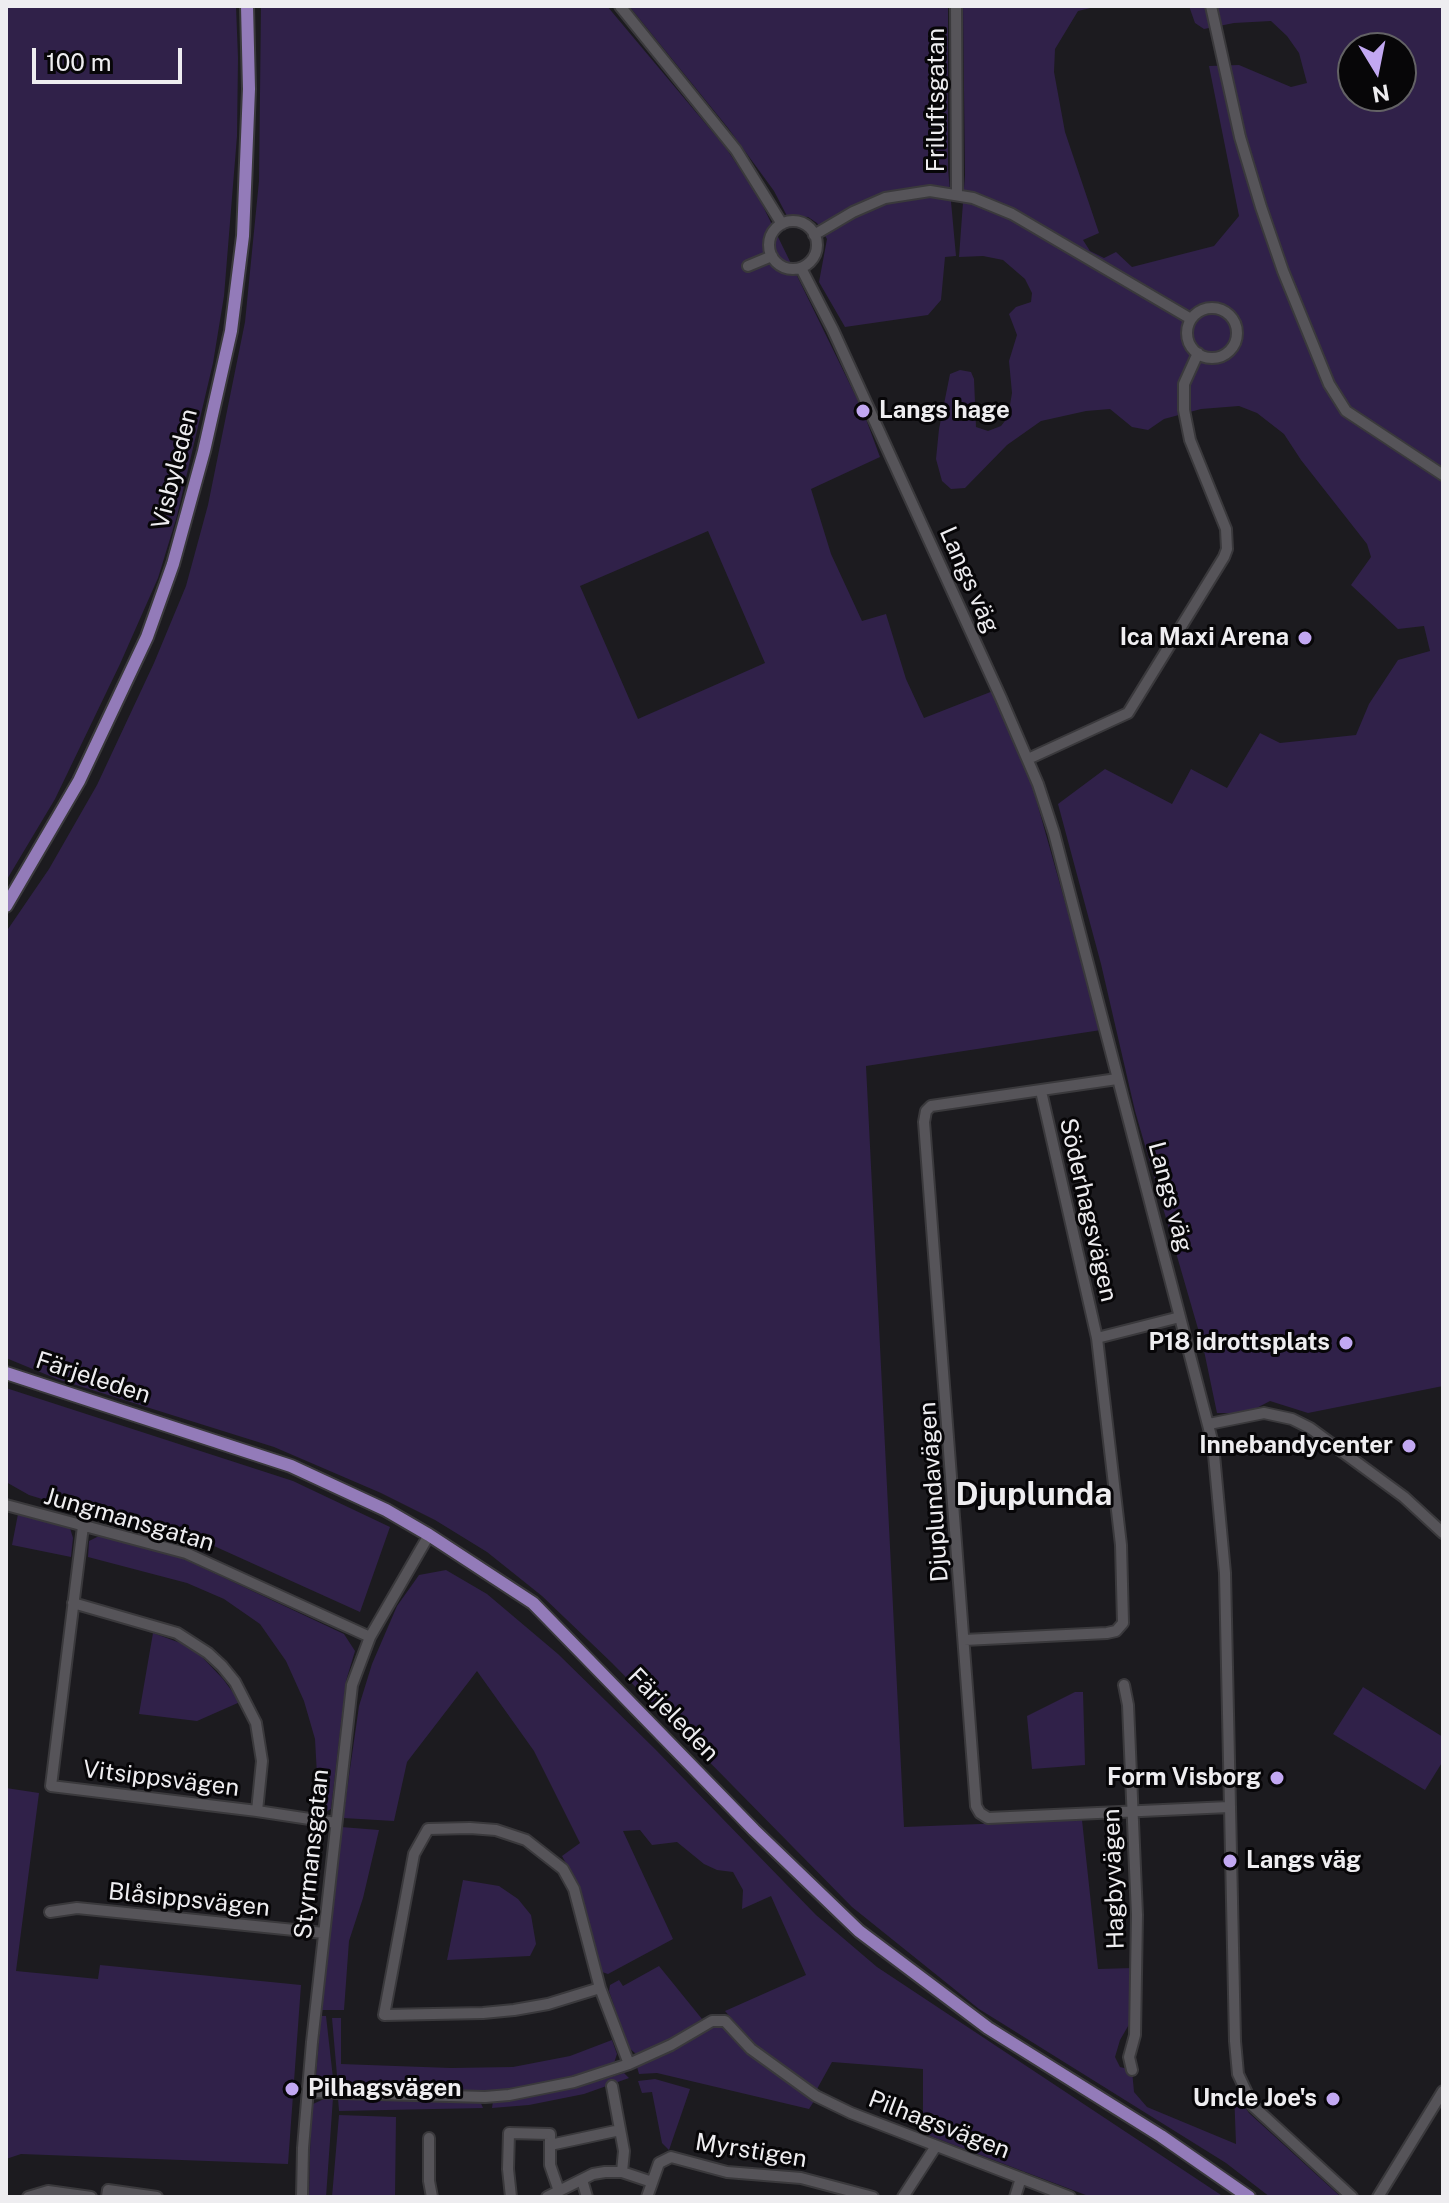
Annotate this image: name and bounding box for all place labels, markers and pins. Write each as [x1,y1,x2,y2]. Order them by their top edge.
place label: Langs hage [879,397,1010,425]
marker: Langs hage [854,402,872,420]
place label: Ica Maxi Arena [1120,624,1289,652]
marker: Ica Maxi Arena [1296,629,1314,647]
place label: P18 idrottsplats [1148,1329,1330,1357]
marker: P18 idrottsplats [1337,1334,1355,1352]
place label: Innebandycenter [1199,1432,1393,1460]
marker: Innebandycenter [1400,1437,1418,1455]
place label: Form Visborg [1107,1764,1261,1792]
marker: Form Visborg [1268,1769,1286,1787]
place label: Langs väg [1246,1847,1361,1875]
marker: Langs väg [1221,1852,1239,1870]
place label: Pilhagsvägen [308,2075,462,2103]
marker: Pilhagsvägen [283,2080,301,2098]
place label: Uncle Joe's [1193,2085,1317,2113]
marker: Uncle Joe's [1324,2090,1342,2108]

